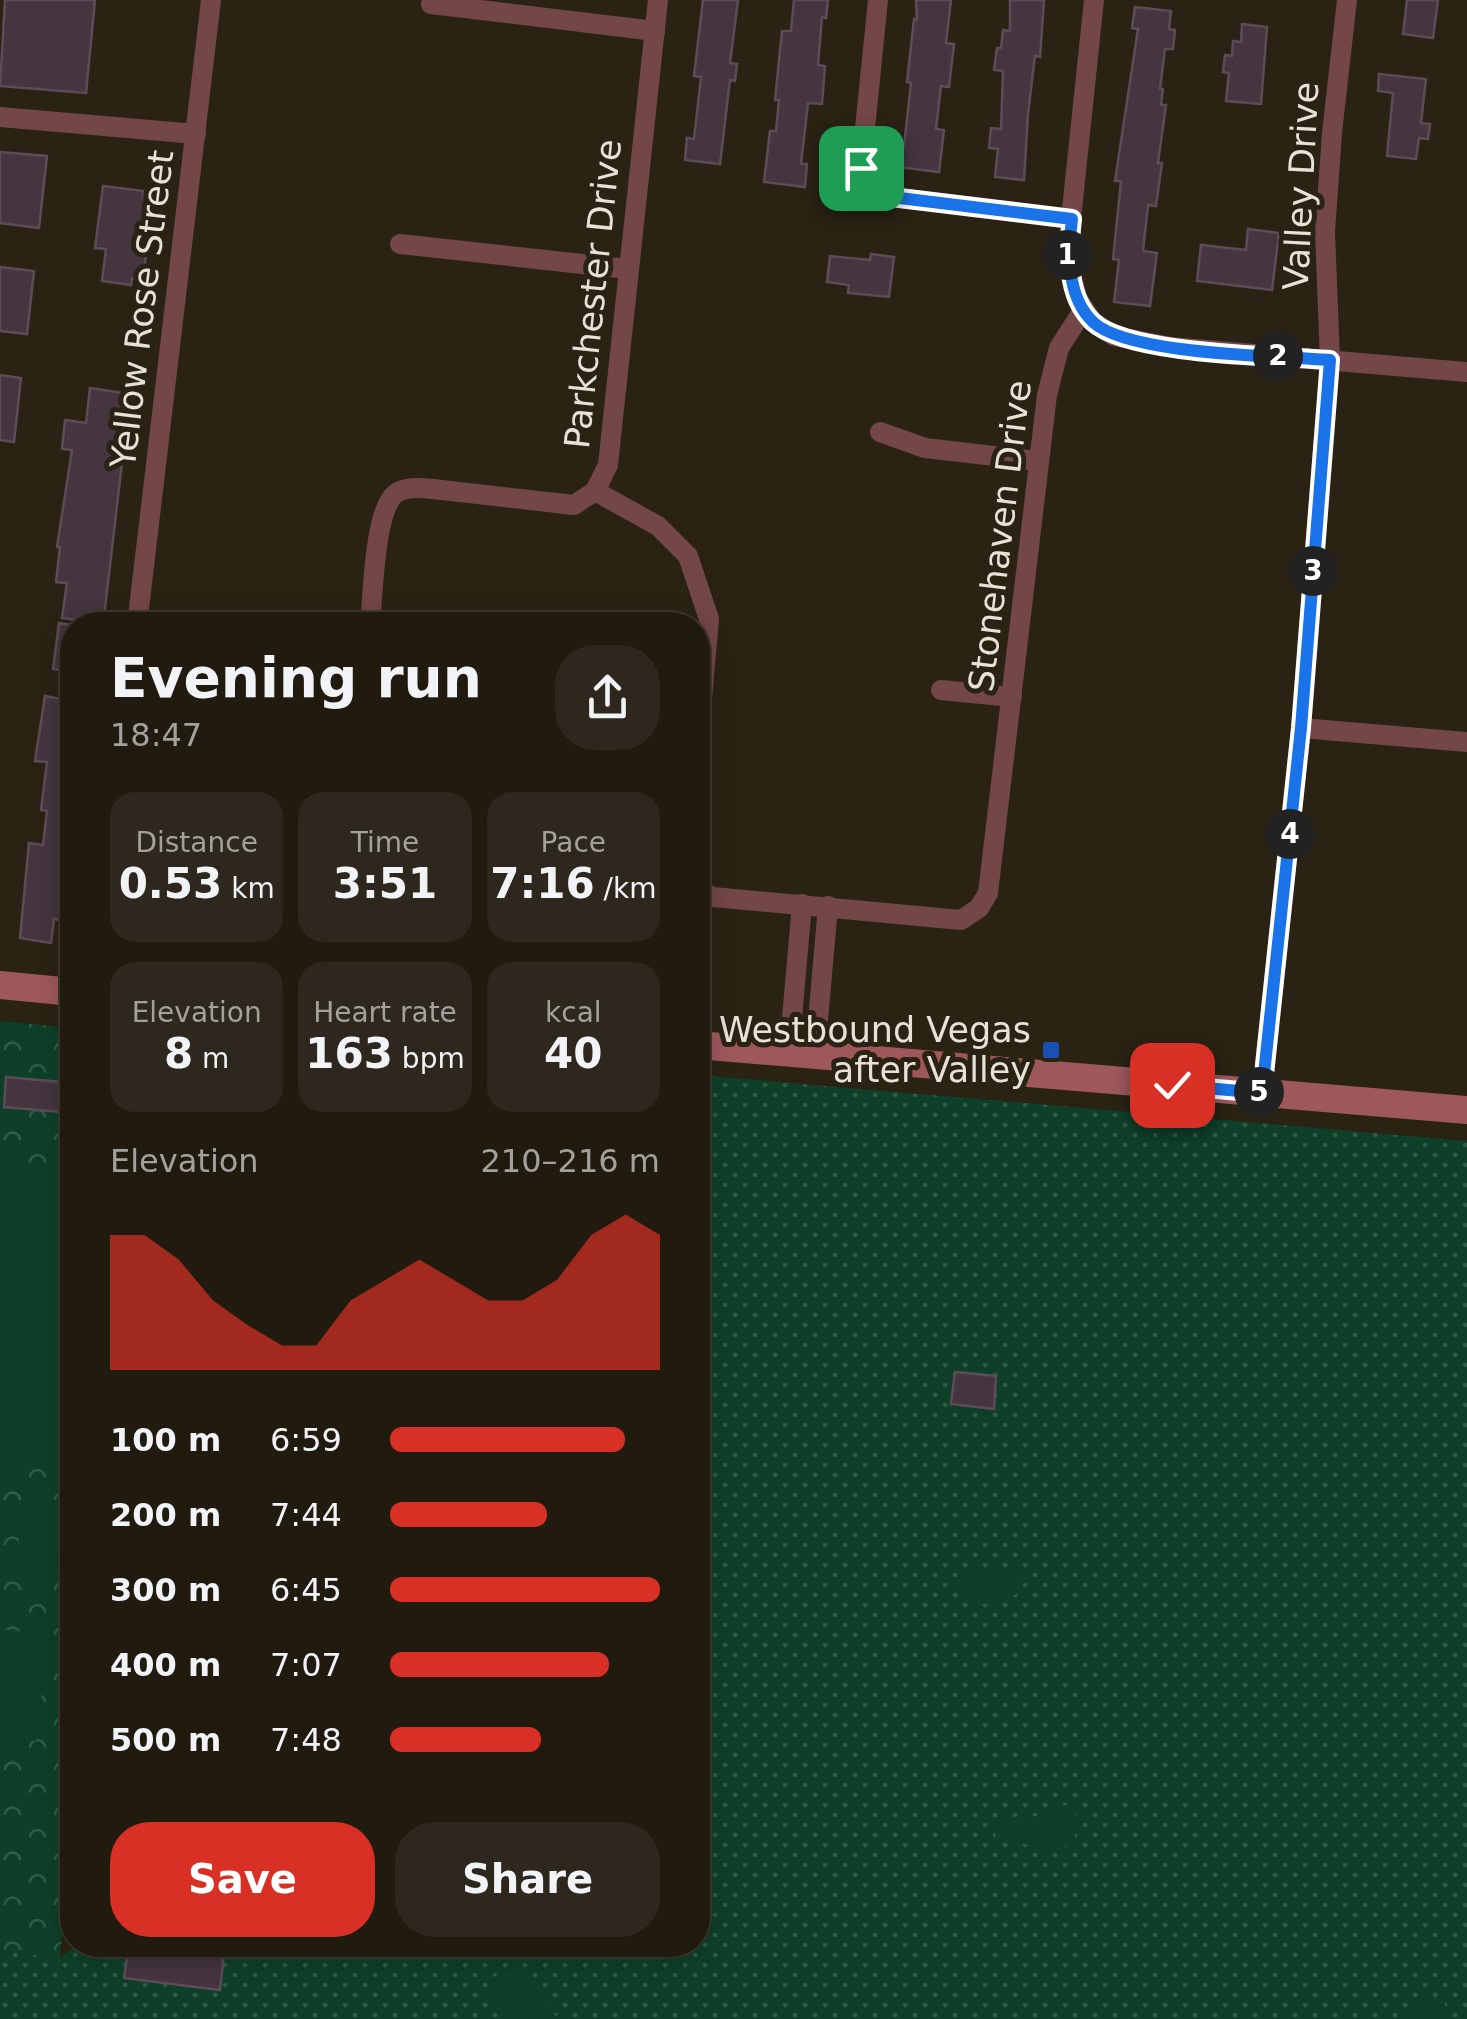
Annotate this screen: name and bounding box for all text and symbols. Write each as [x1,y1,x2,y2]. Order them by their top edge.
street label: Valley Drive [1276,81,1326,291]
pin [819,126,904,211]
street label: Parkchester Drive [557,137,629,451]
icon: arrive [834,141,889,196]
street label: Yellow Rose Street [103,148,181,471]
pin: 1 [1042,230,1092,280]
text: 1 [1057,238,1077,271]
pin: 2 [1253,331,1303,381]
text: 2 [1268,339,1288,372]
street label: Stonehaven Drive [961,378,1039,694]
pin: 3 [1288,546,1338,596]
text: 3 [1303,554,1323,587]
button: share [555,645,660,750]
text: Evening run [110,646,482,710]
text: 18:47 [110,716,202,754]
pin: 4 [1265,809,1315,859]
text: 4 [1280,817,1300,850]
text: Distance [135,826,258,859]
text: Time [351,826,419,859]
text: Pace [541,826,606,859]
text: 0.53 [119,859,222,908]
text: 3:51 [333,859,437,908]
text: 7:16 [490,859,595,908]
text: km [222,872,275,905]
text: /km [595,872,656,905]
text: Elevation [132,996,262,1029]
text: Heart rate [313,996,457,1029]
text: kcal [545,996,602,1029]
place label: Westbound Vegas after Valley [719,1010,1031,1090]
text: 8 [164,1029,193,1078]
text: 163 [305,1029,393,1078]
text: 40 [544,1029,603,1078]
marker: Westbound Vegas after Valley [1040,1039,1062,1061]
text: m [193,1042,229,1075]
text: bpm [393,1042,465,1075]
pin [1130,1043,1215,1128]
icon: check [1145,1058,1200,1113]
pin: 5 [1234,1067,1284,1117]
text: 5 [1249,1075,1269,1108]
text: Elevation [110,1142,259,1180]
text: 210–216 m [481,1142,660,1180]
text: 100 m [110,1421,221,1459]
text: 6:59 [270,1421,342,1459]
text: 200 m [110,1496,221,1534]
text: 7:44 [270,1496,342,1534]
text: 300 m [110,1571,221,1609]
text: 6:45 [270,1571,342,1609]
text: 400 m [110,1646,221,1684]
text: 7:07 [270,1646,342,1684]
text: 500 m [110,1721,221,1759]
text: 7:48 [270,1721,342,1759]
button: Save [110,1822,375,1937]
button: Share [395,1822,660,1937]

